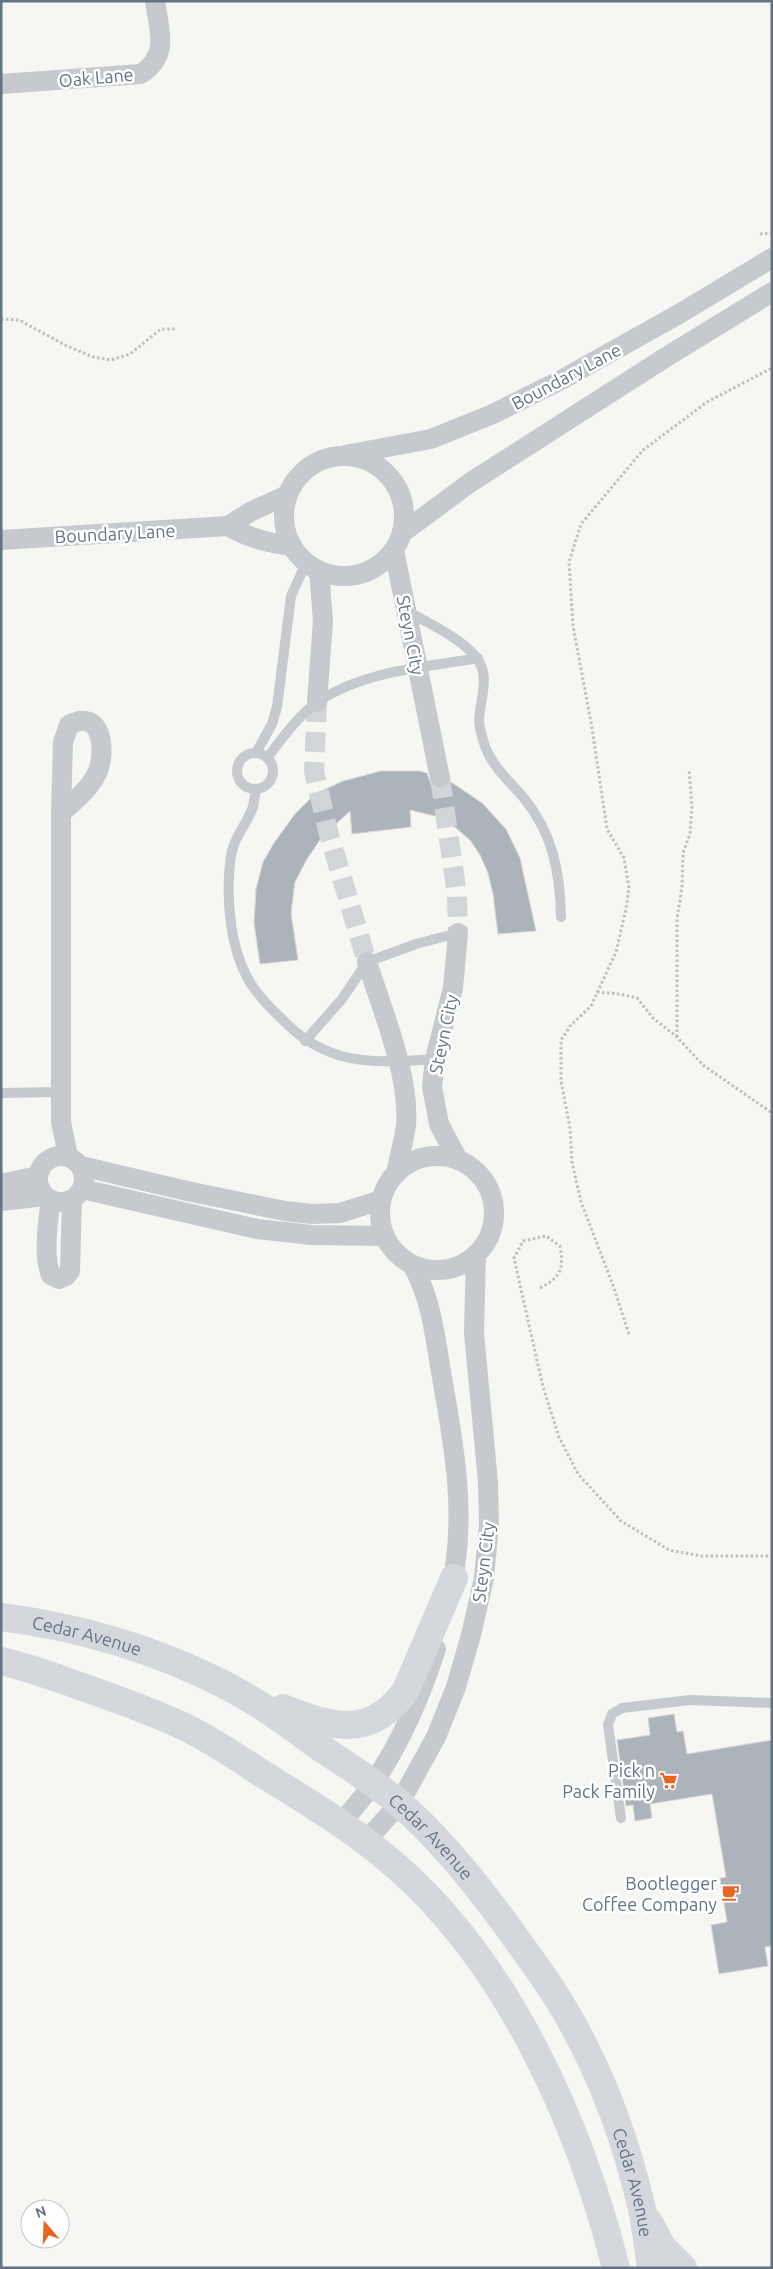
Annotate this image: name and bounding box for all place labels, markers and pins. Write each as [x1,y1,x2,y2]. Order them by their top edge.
place label: Pick n Pack Family [562,1760,655,1801]
supermarket icon: Pick n Pack Family [659,1770,679,1790]
place label: Bootlegger Coffee Company [582,1873,717,1914]
cafe icon: Bootlegger Coffee Company [721,1883,741,1903]

